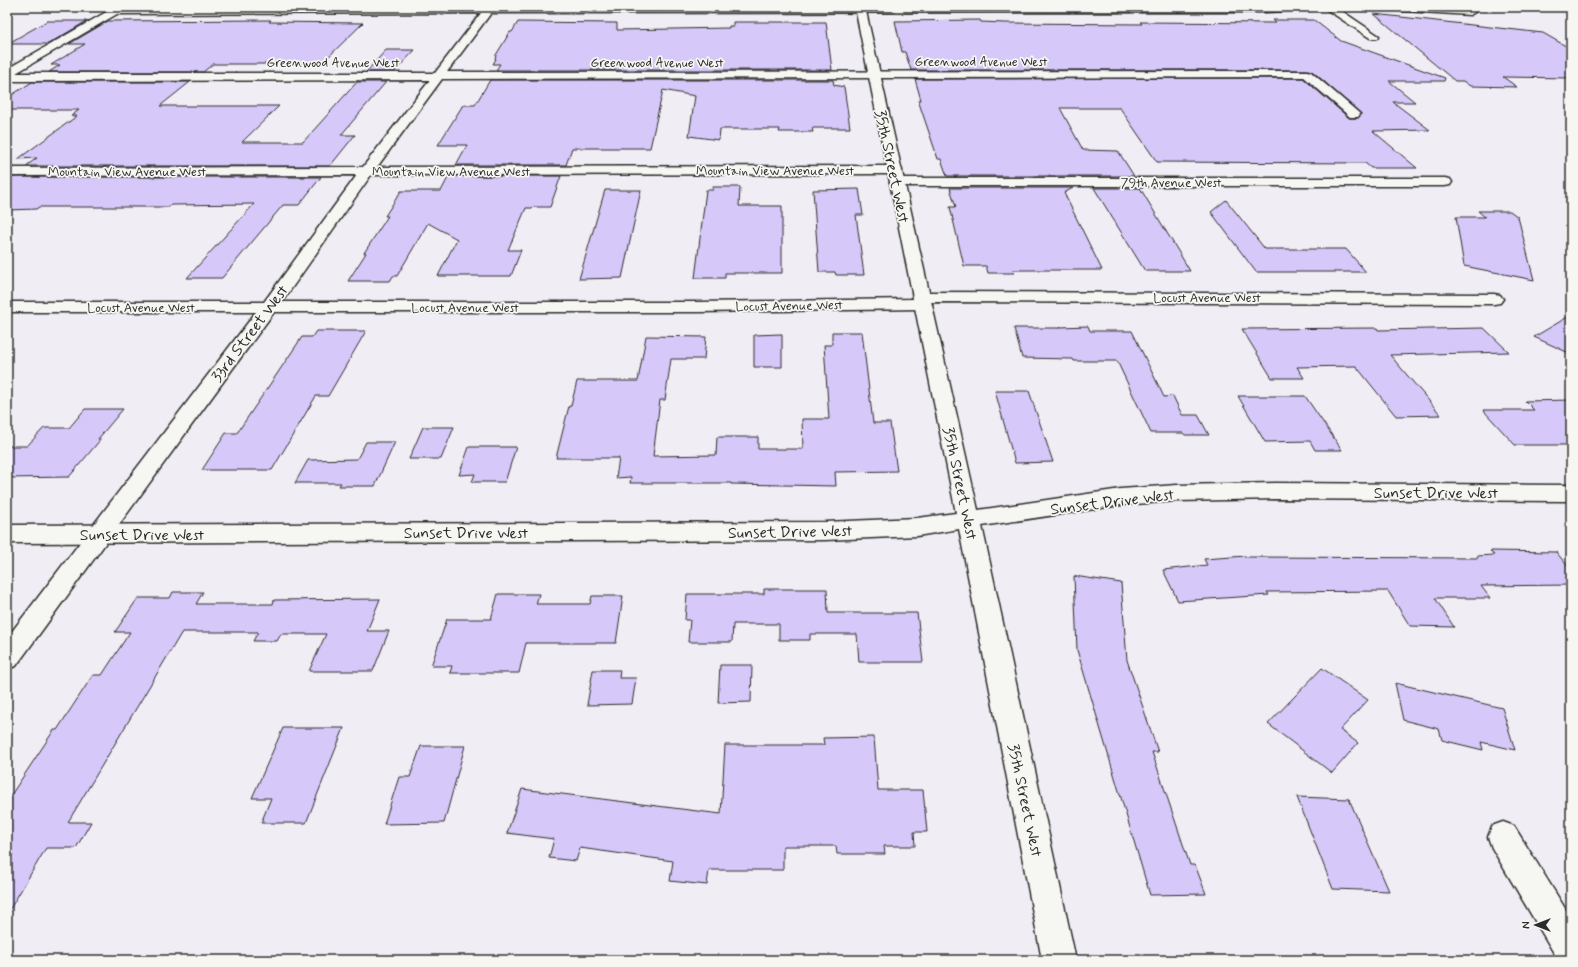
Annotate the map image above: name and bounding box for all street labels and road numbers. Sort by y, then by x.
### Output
street label: Greenwood Avenue West [915,54,1047,71]
street label: Greenwood Avenue West [267,55,399,72]
street label: Greenwood Avenue West [591,55,723,72]
street label: 35th Street West [869,108,914,225]
street label: Mountain View Avenue West [696,163,854,180]
street label: Mountain View Avenue West [48,164,206,181]
street label: Mountain View Avenue West [372,164,530,181]
street label: 79th Avenue West [1121,175,1222,192]
street label: 33rd Street West [207,281,294,387]
street label: Locust Avenue West [1153,290,1261,307]
street label: Locust Avenue West [735,297,843,316]
street label: Locust Avenue West [87,300,195,317]
street label: Locust Avenue West [411,300,519,317]
street label: 35th Street West [937,425,982,542]
street label: Sunset Drive West [1374,483,1498,504]
street label: Sunset Drive West [1049,484,1175,520]
street label: Sunset Drive West [728,521,852,544]
street label: Sunset Drive West [404,523,528,544]
street label: Sunset Drive West [80,525,204,546]
street label: 35th Street West [1002,742,1047,859]

